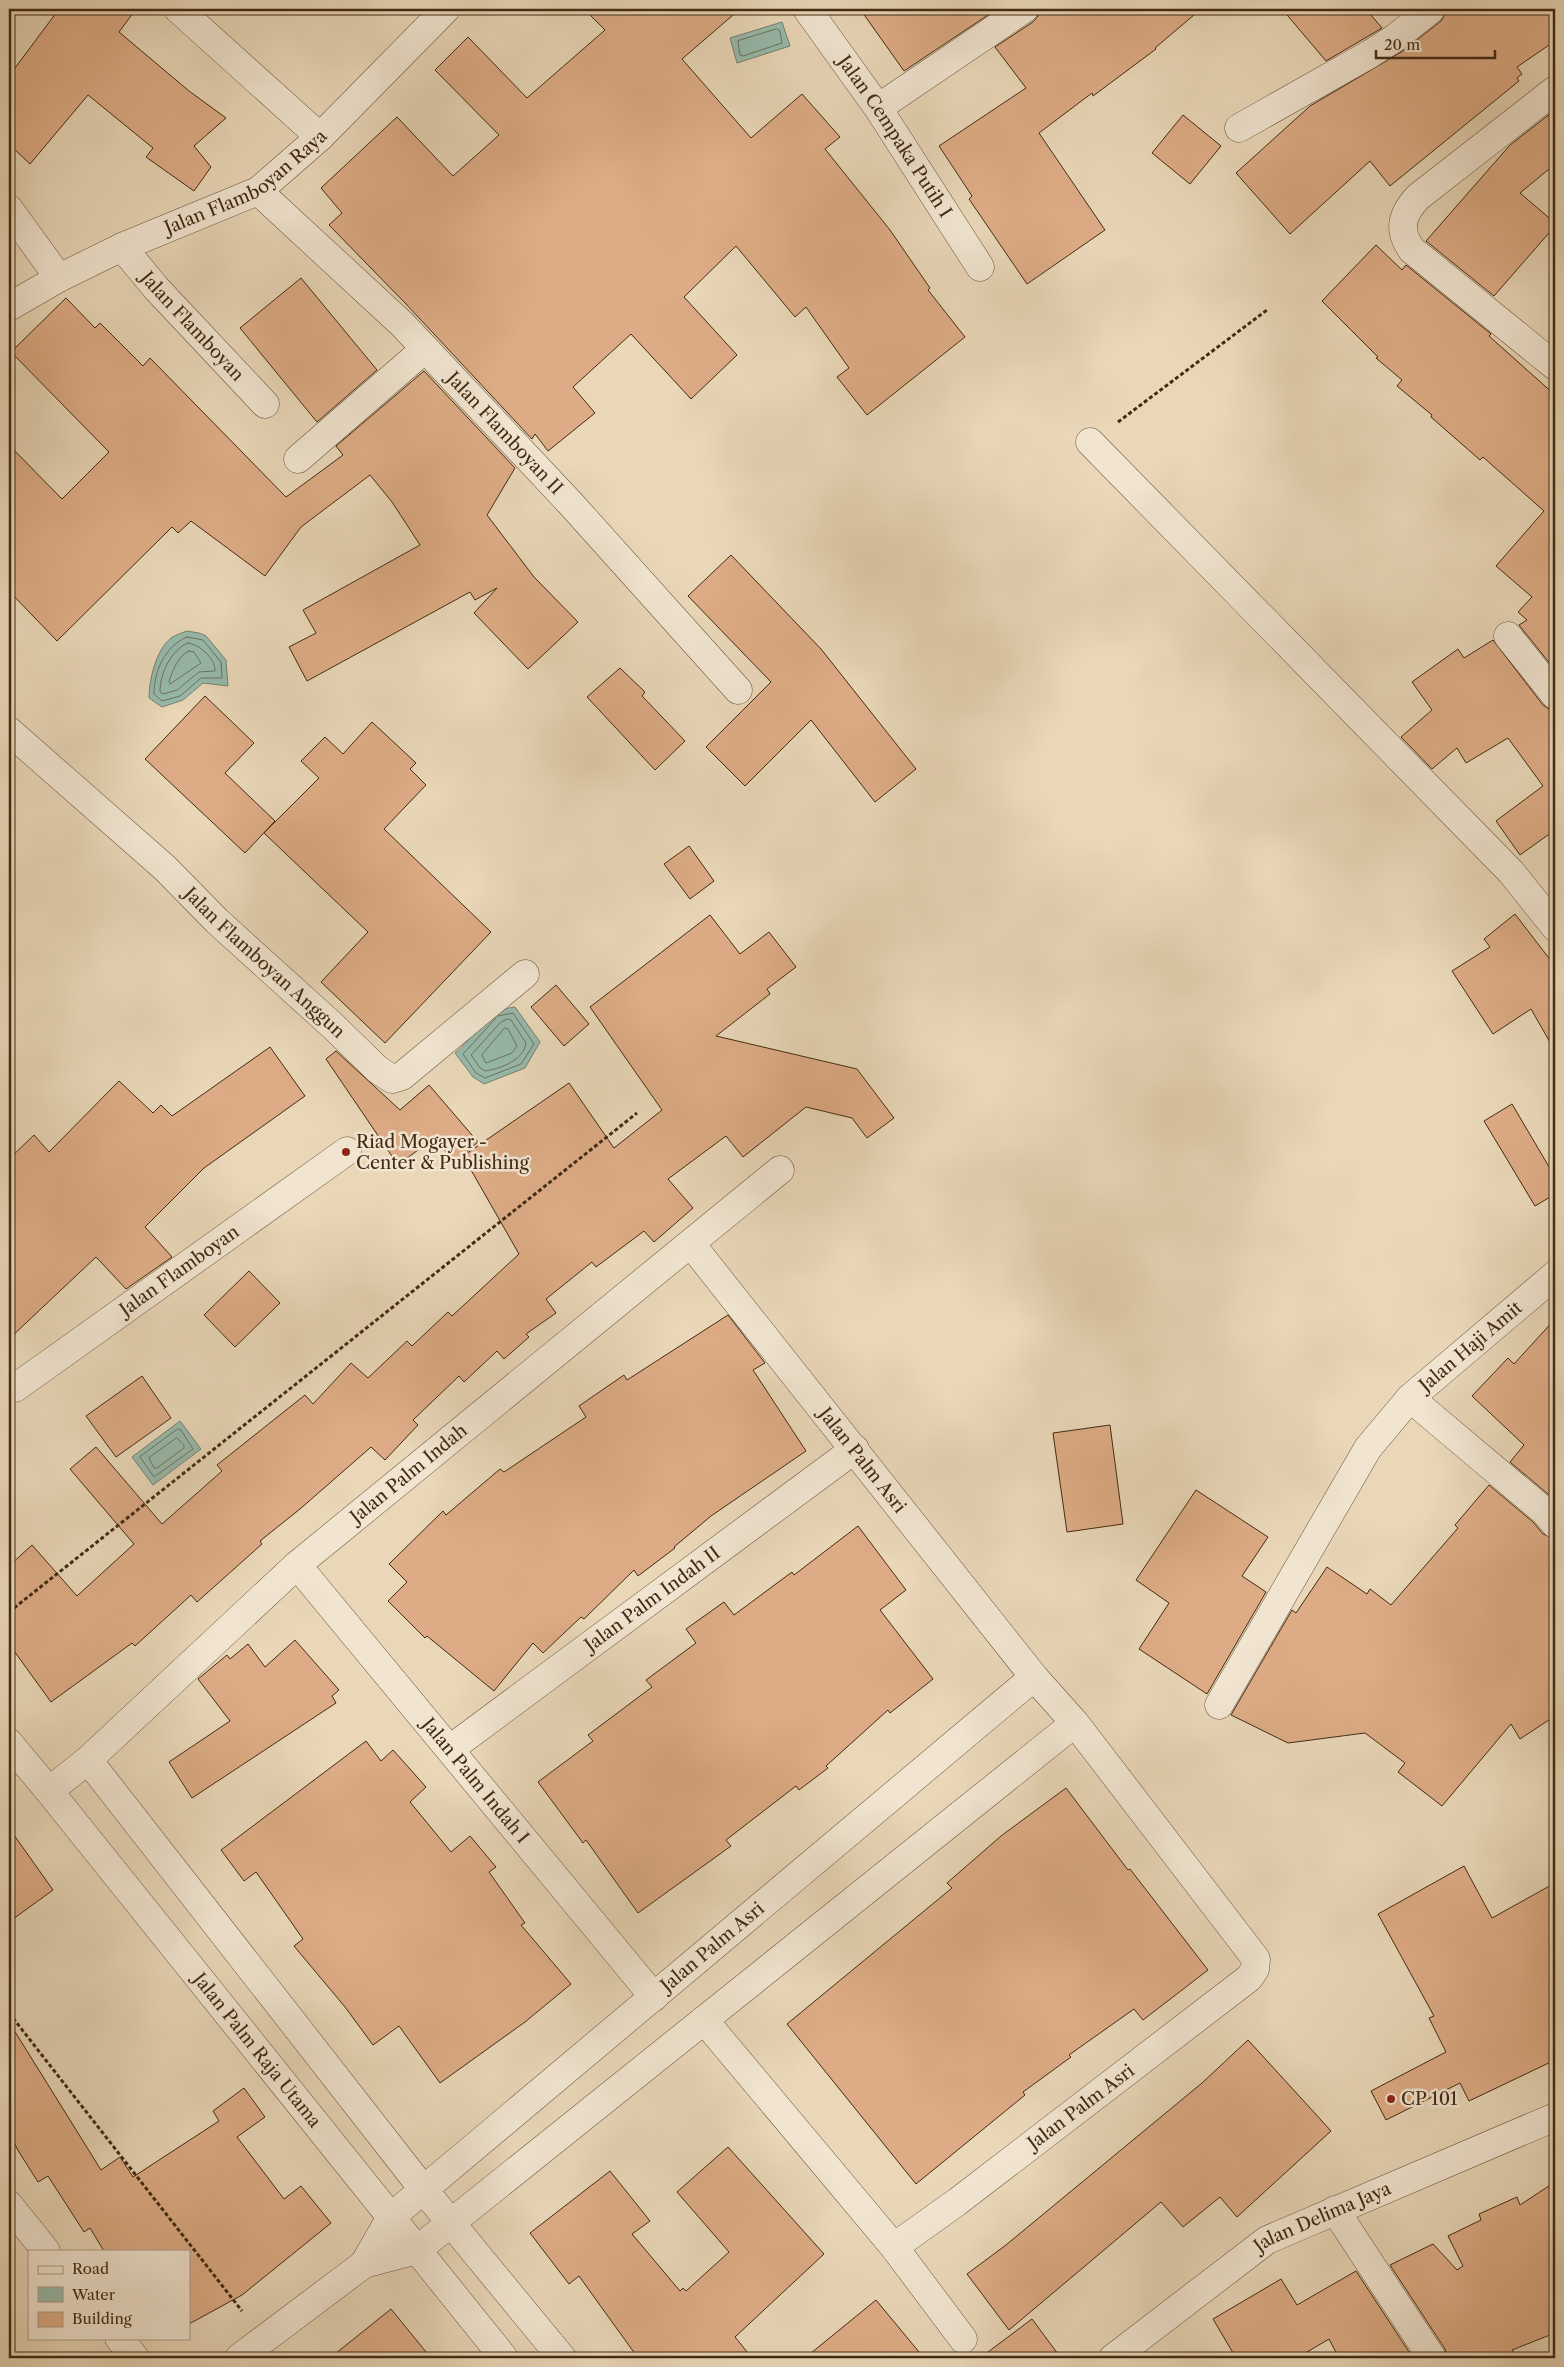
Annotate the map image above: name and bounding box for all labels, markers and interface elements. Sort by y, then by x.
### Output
scale bar [1376,28,1495,60]
text: 20 m [1384,35,1420,54]
street label: Jalan Cempaka Putih I [831,49,956,222]
street label: Jalan Flamboyan Raya [159,125,332,240]
street label: Jalan Flamboyan [134,265,249,386]
street label: Jalan Flamboyan II [440,365,567,499]
street label: Jalan Flamboyan Anggun [177,881,350,1043]
place label: Riad Mogayer - Center & Publishing [356,1131,530,1174]
marker: Riad Mogayer - Center & Publishing [340,1146,352,1158]
street label: Jalan Flamboyan [113,1221,243,1323]
street label: Jalan Haji Amit [1412,1296,1527,1398]
street label: Jalan Palm Asri [812,1401,911,1518]
street label: Jalan Palm Indah [344,1419,472,1530]
street label: Jalan Palm Indah II [578,1542,724,1658]
street label: Jalan Palm Indah I [415,1711,534,1848]
street label: Jalan Palm Asri [654,1897,769,1999]
street label: Jalan Palm Raja Utama [187,1966,326,2133]
street label: Jalan Palm Asri [1021,2059,1139,2156]
place label: CP 101 [1401,2088,1458,2110]
marker: CP 101 [1385,2093,1397,2105]
street label: Jalan Delima Jaya [1247,2177,1395,2259]
legend [28,2250,190,2340]
text: Road [72,2259,109,2278]
text: Water [71,2285,116,2304]
text: Building [72,2309,132,2328]

